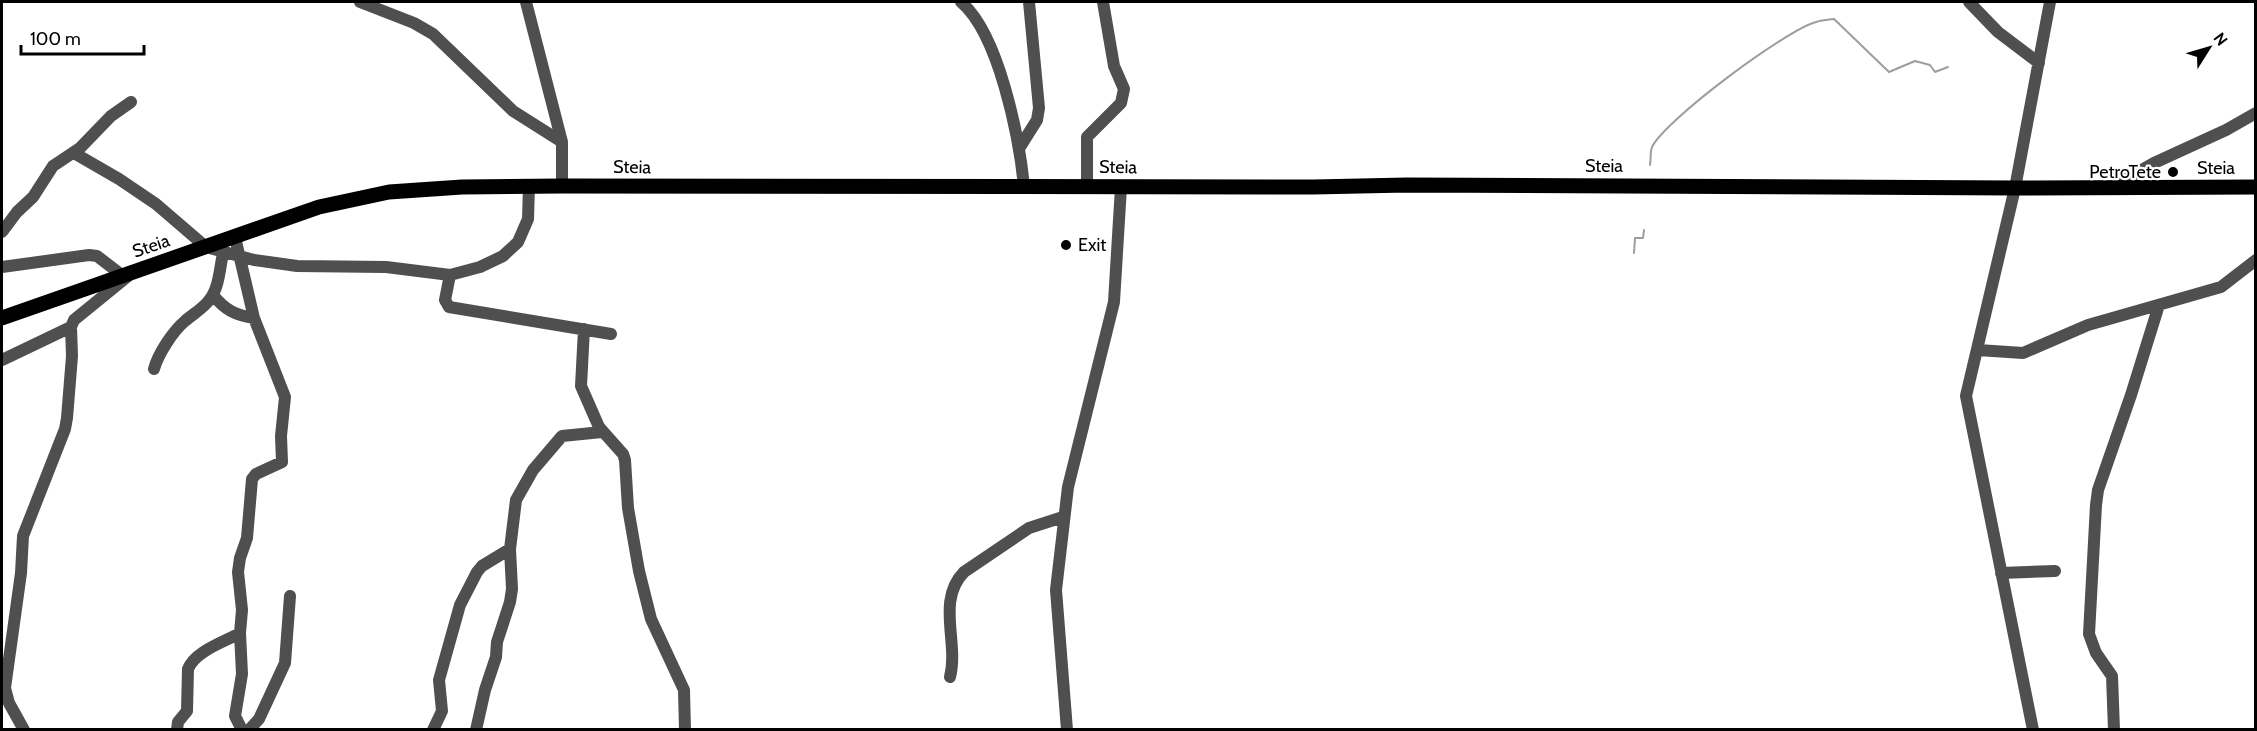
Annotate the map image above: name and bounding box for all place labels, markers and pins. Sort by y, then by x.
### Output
place label: PetroTete [2089,161,2161,183]
marker: PetroTete [2166,165,2180,179]
place label: Exit [1078,234,1106,256]
marker: Exit [1059,238,1073,252]

